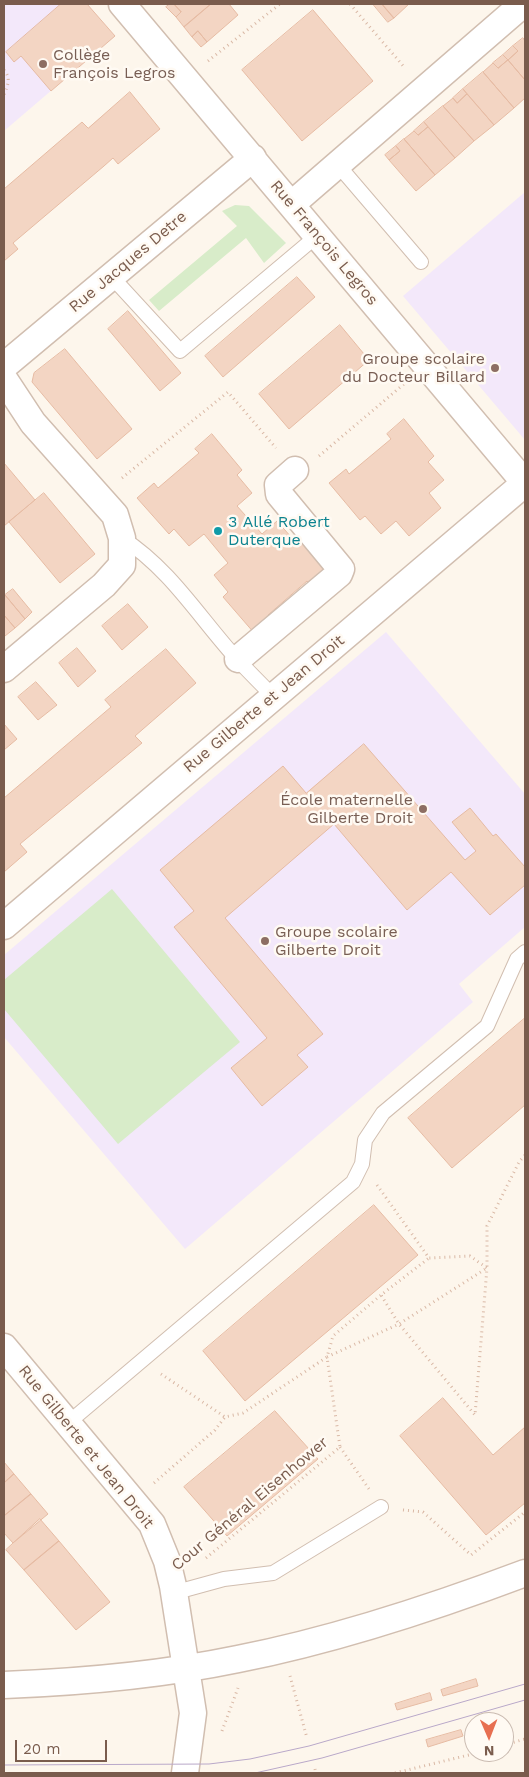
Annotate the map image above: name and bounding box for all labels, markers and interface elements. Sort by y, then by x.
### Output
place label: Collège François Legros [53,45,175,83]
marker: Collège François Legros [37,58,49,70]
street label: Rue François Legros [266,177,382,309]
street label: Rue Jacques Detre [65,207,191,317]
place label: Groupe scolaire du Docteur Billard [342,349,485,387]
marker: Groupe scolaire du Docteur Billard [489,362,501,374]
place label: 3 Allé Robert Duterque [228,512,330,550]
marker: 3 Allé Robert Duterque [212,525,224,537]
street label: Rue Gilberte et Jean Droit [180,631,348,777]
place label: École maternelle Gilberte Droit [280,790,413,828]
marker: École maternelle Gilberte Droit [417,803,429,815]
place label: Groupe scolaire Gilberte Droit [275,922,398,960]
marker: Groupe scolaire Gilberte Droit [259,935,271,947]
street label: Rue Gilberte et Jean Droit [14,1362,158,1532]
street label: Cour Général Eisenhower [168,1433,332,1575]
north arrow [464,1712,514,1762]
scale bar [18,1730,110,1762]
text: 20 m [23,1740,61,1758]
text: N [484,1743,495,1759]

